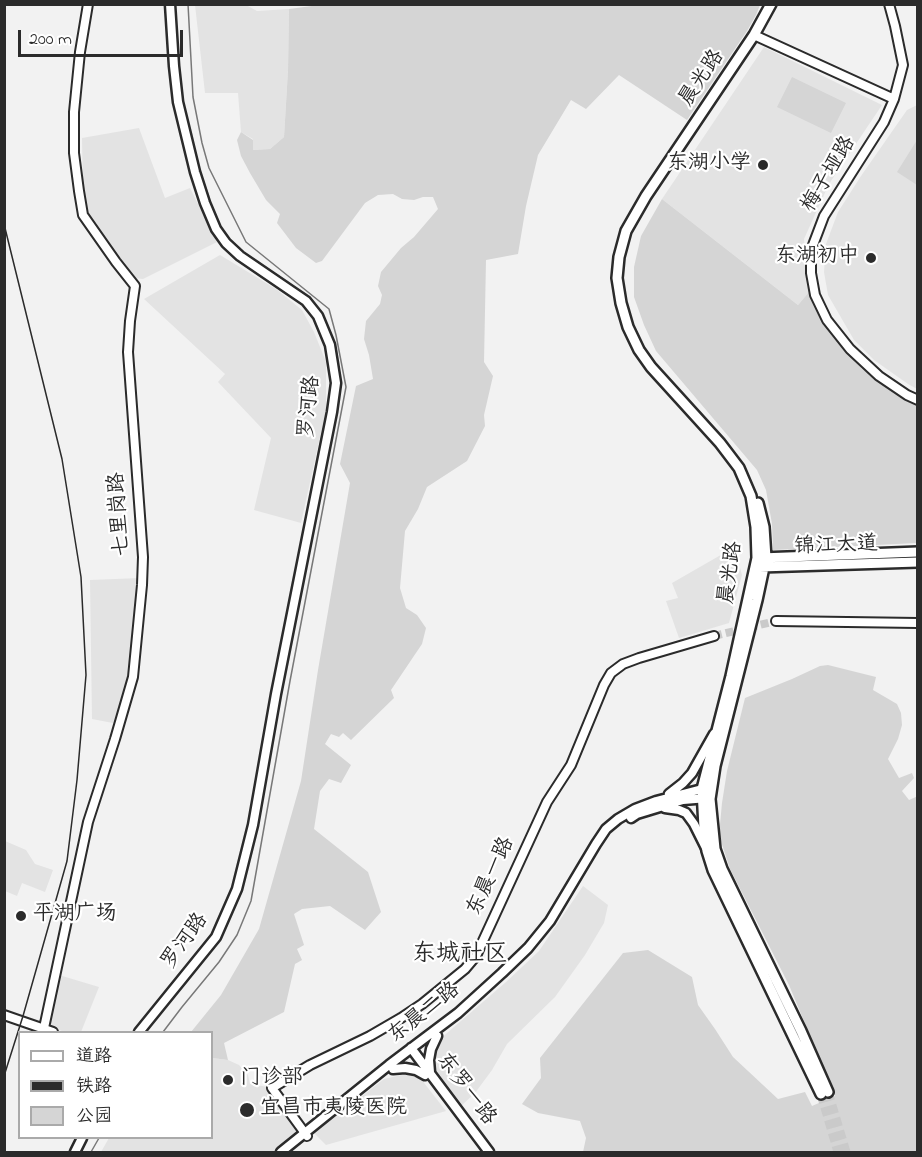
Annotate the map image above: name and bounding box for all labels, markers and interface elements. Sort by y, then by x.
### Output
scale bar [21,18,186,56]
text: 200 m [29,27,72,53]
street label: 晨光路 [675,46,731,112]
street label: 梅子垭路 [798,133,862,217]
place label: 东湖小学 [667,152,751,178]
marker: 东湖小学 [756,158,770,172]
place label: 东湖初中 [775,245,859,271]
marker: 东湖初中 [864,251,878,265]
street label: 罗河路 [295,374,327,440]
street label: 七里岗路 [106,471,136,557]
street label: 锦江大道 [794,533,878,561]
street label: 晨光路 [715,540,749,606]
street label: 东晨一路 [463,834,521,920]
place label: 平湖广场 [33,903,117,929]
marker: 平湖广场 [14,909,28,923]
street label: 罗河路 [157,909,215,975]
district label: 东城社区 [412,942,508,970]
street label: 东晨二路 [384,978,466,1050]
legend [18,1031,213,1139]
text: 道路 [76,1044,112,1070]
street label: 东罗一路 [430,1049,500,1131]
place label: 门诊部 [240,1067,303,1093]
marker: 门诊部 [221,1073,235,1087]
text: 铁路 [76,1074,112,1100]
place label: 宜昌市夷陵医院 [260,1097,407,1123]
marker: 宜昌市夷陵医院 [238,1101,256,1119]
text: 公园 [76,1104,112,1130]

